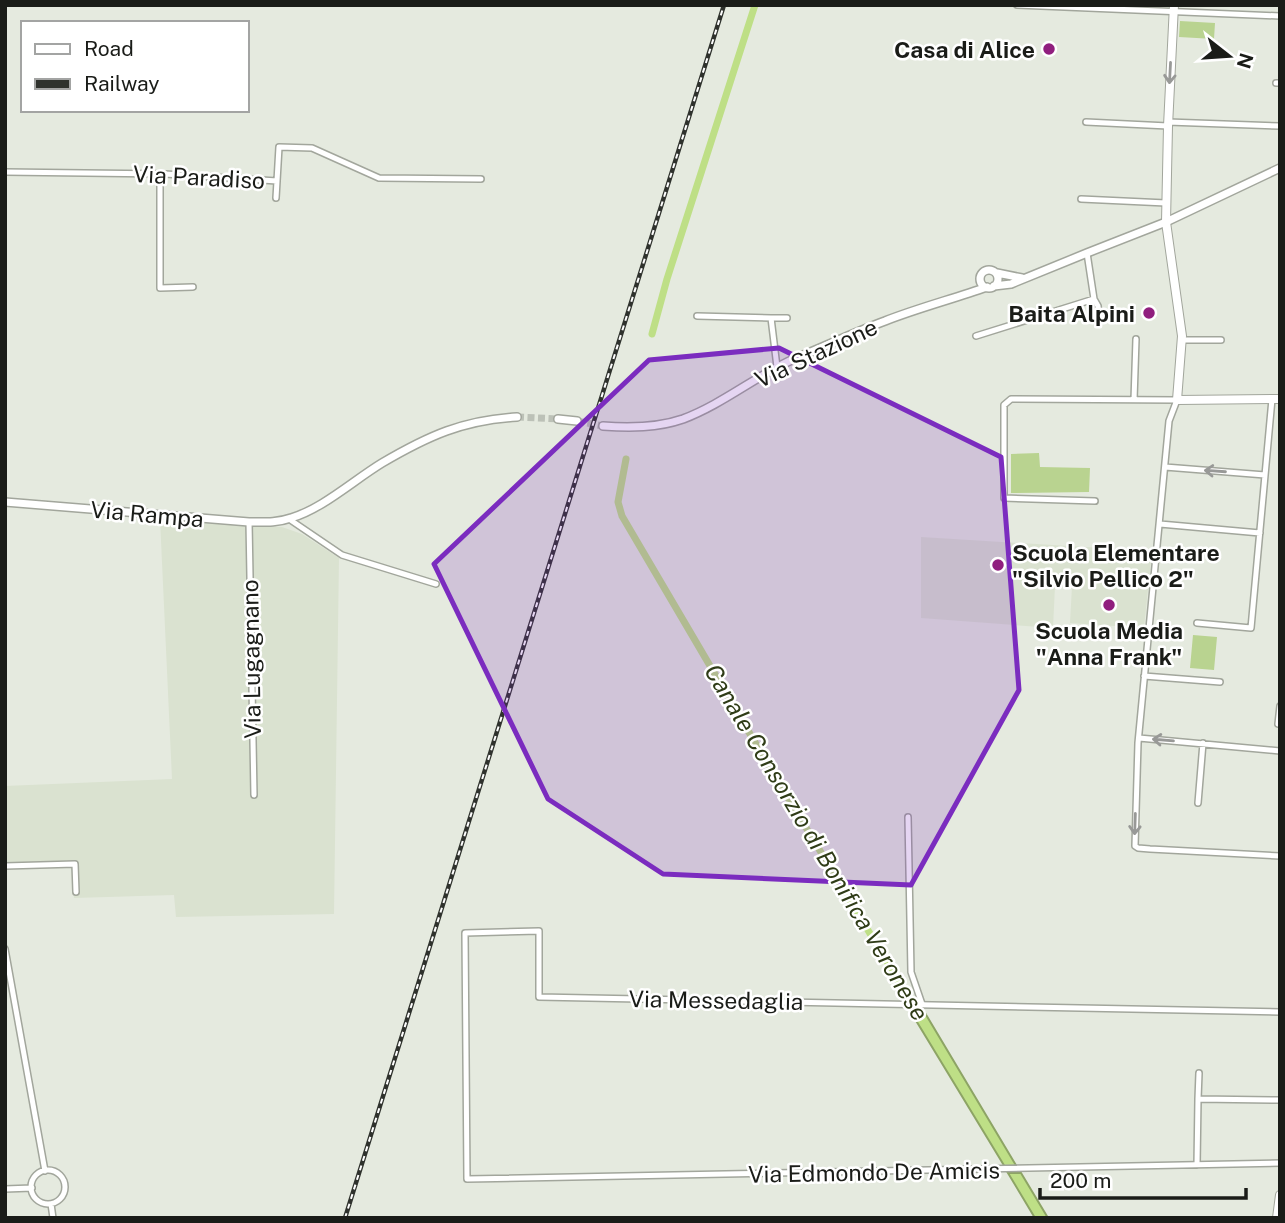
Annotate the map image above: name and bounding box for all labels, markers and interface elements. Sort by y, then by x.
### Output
legend [21,21,248,112]
north arrow [1194,21,1264,91]
text: Road [84,36,134,61]
place label: Casa di Alice [894,36,1035,63]
marker: Casa di Alice [1041,41,1057,57]
text: N [1233,51,1258,71]
one-way arrow [1164,62,1177,85]
text: Railway [84,71,160,96]
street label: Via Paradiso [132,160,266,194]
place label: Baita Alpini [1008,300,1135,327]
marker: Baita Alpini [1141,305,1157,321]
street label: Via Stazione [750,313,882,393]
one-way arrow [1204,464,1227,477]
street label: Via Rampa [89,496,205,532]
place label: Scuola Elementare "Silvio Pellico 2" [1012,539,1220,592]
marker: Scuola Elementare "Silvio Pellico 2" [990,557,1006,573]
street label: Via Lugagnano [236,579,266,739]
marker: Scuola Media "Anna Frank" [1101,597,1117,613]
place label: Scuola Media "Anna Frank" [1035,617,1183,670]
water label: Canale Consorzio di Bonifica Veronese [699,659,935,1025]
one-way arrow [1152,733,1175,746]
one-way arrow [1128,813,1141,836]
street label: Via Messedaglia [628,985,804,1015]
street label: Via Edmondo De Amicis [748,1156,1000,1188]
scale bar [1040,1156,1246,1200]
text: 200 m [1050,1168,1111,1193]

